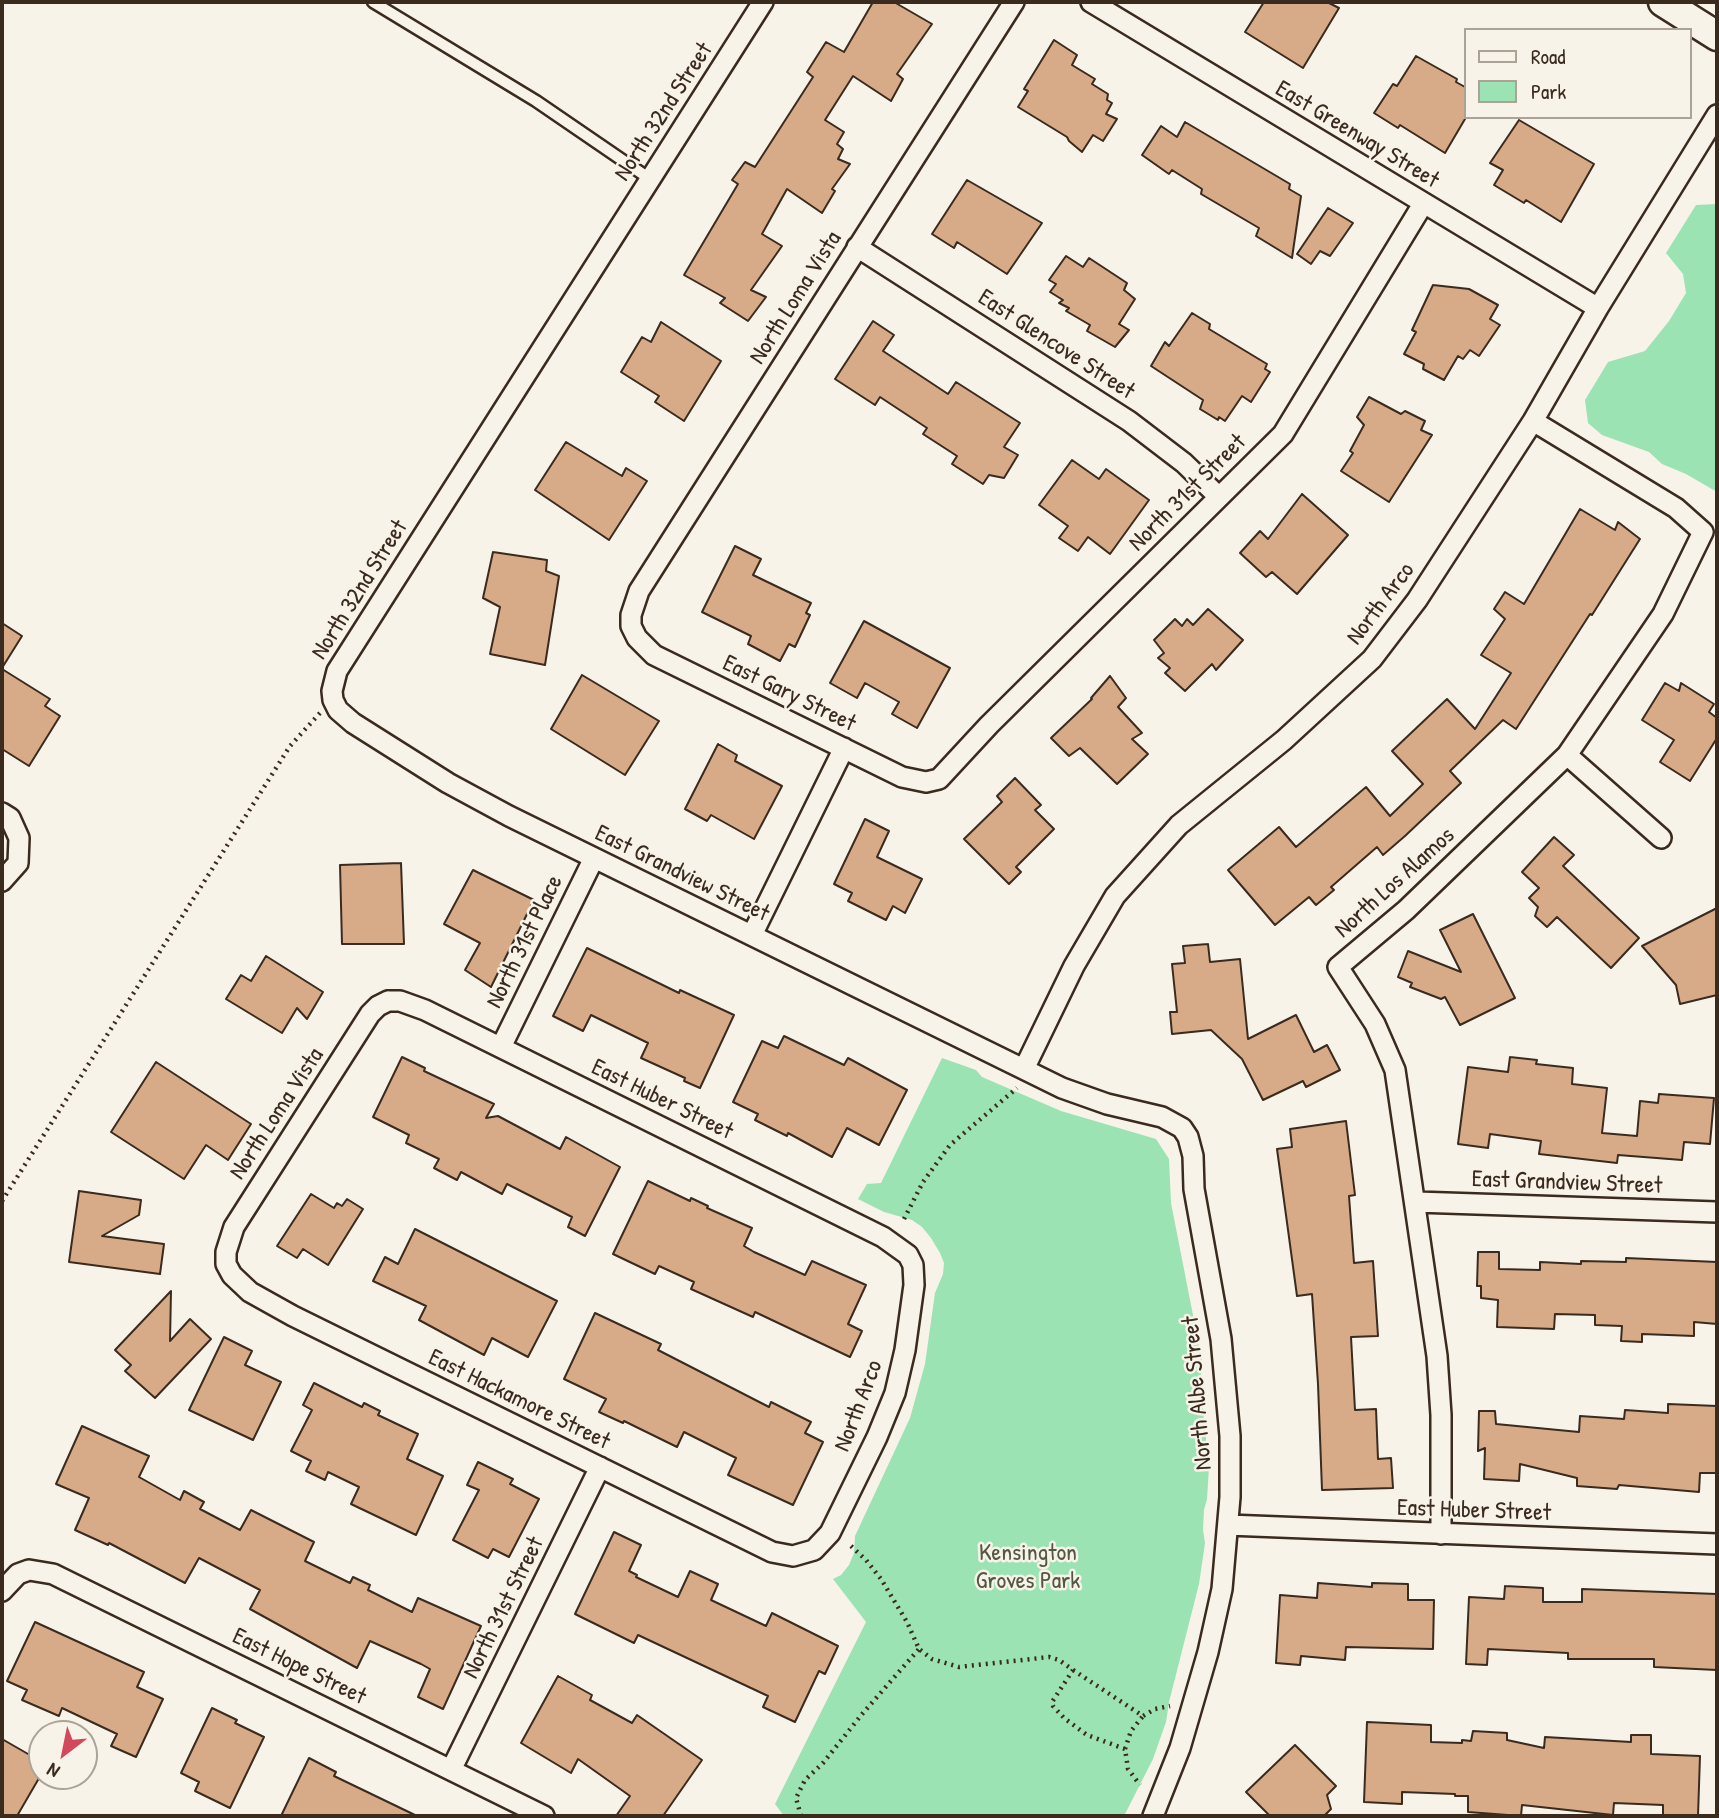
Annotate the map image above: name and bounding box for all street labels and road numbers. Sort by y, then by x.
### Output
street label: North 32nd Street [609,37,719,187]
street label: East Greenway Street [1270,75,1444,195]
street label: North Loma Vista [744,226,848,370]
street label: East Glencove Street [972,284,1140,406]
street label: North 31st Street [1123,428,1253,558]
street label: North 32nd Street [306,515,414,665]
street label: North Arco [1341,557,1421,651]
street label: East Gary Street [718,649,860,739]
street label: East Grandview Street [590,819,774,929]
street label: North Los Alamos [1329,822,1461,944]
street label: North 31st Place [480,871,570,1013]
street label: North Loma Vista [224,1043,330,1185]
street label: East Huber Street [587,1053,737,1147]
street label: East Grandview Street [1471,1165,1663,1201]
street label: North Albe Street [1177,1315,1219,1471]
street label: East Hackamore Street [423,1344,615,1456]
street label: North Arco [828,1356,890,1456]
street label: East Huber Street [1397,1494,1551,1528]
street label: North 31st Street [457,1533,551,1683]
street label: East Hope Street [227,1622,371,1712]

